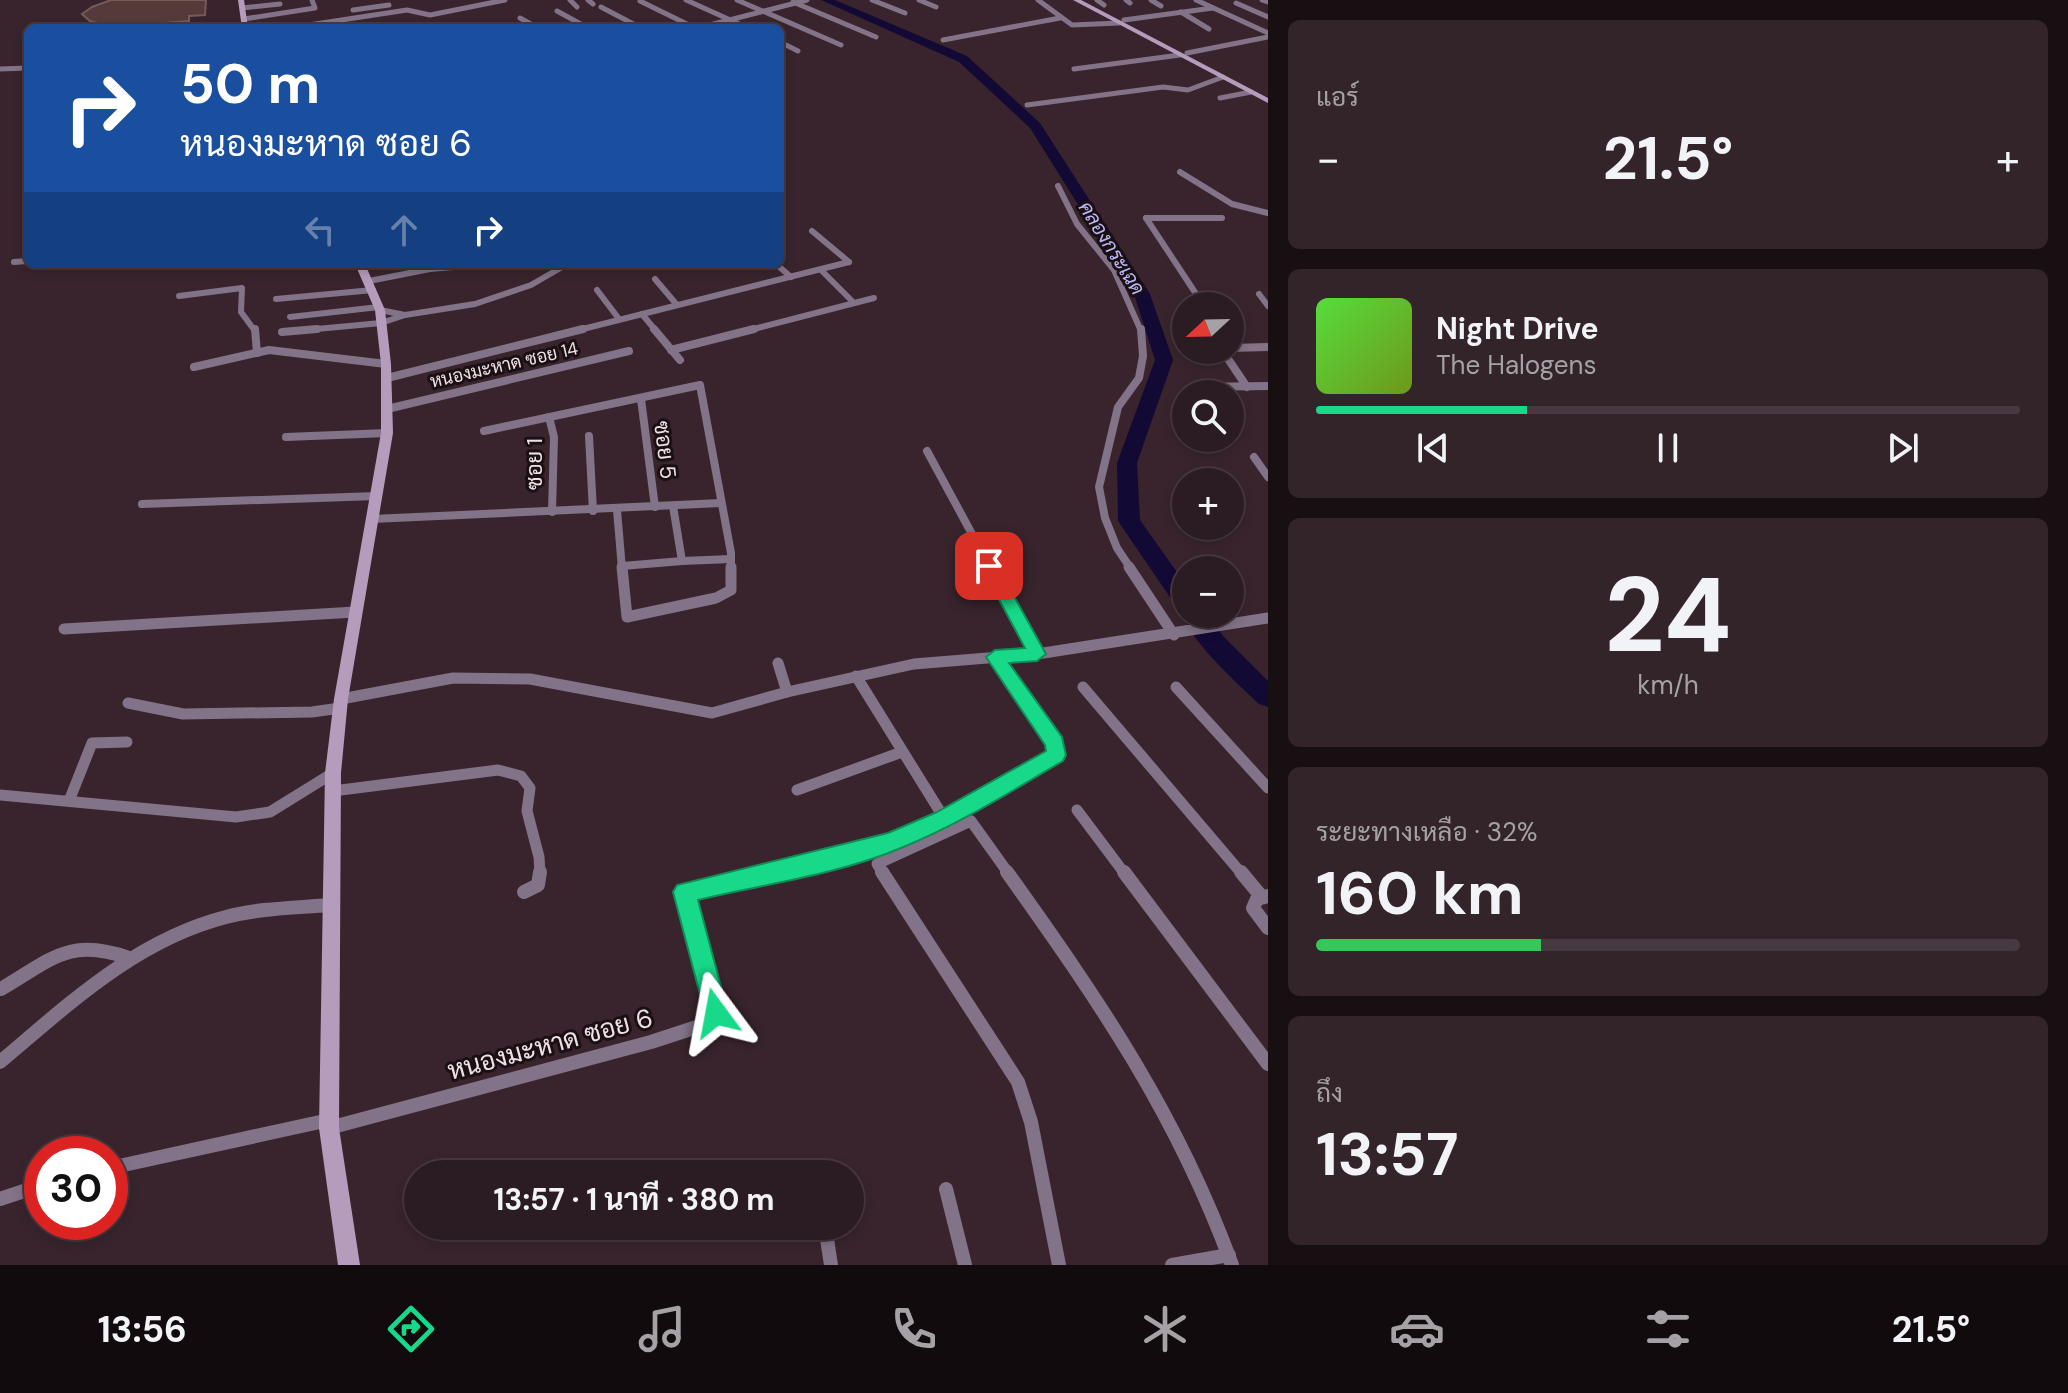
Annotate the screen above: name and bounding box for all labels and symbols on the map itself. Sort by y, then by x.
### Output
water label: คลองกระเฉด [1073,196,1151,300]
north arrow [1172,292,1244,364]
street label: หนองมะหาด ซอย 14 [428,336,580,394]
street label: ซอย 5 [647,419,683,481]
street label: ซอย 1 [520,438,549,490]
pin [955,532,1023,600]
position arrow [674,971,758,1055]
street label: หนองมะหาด ซอย 6 [444,1000,656,1088]
speed limit sign: 30 [24,1136,128,1240]

